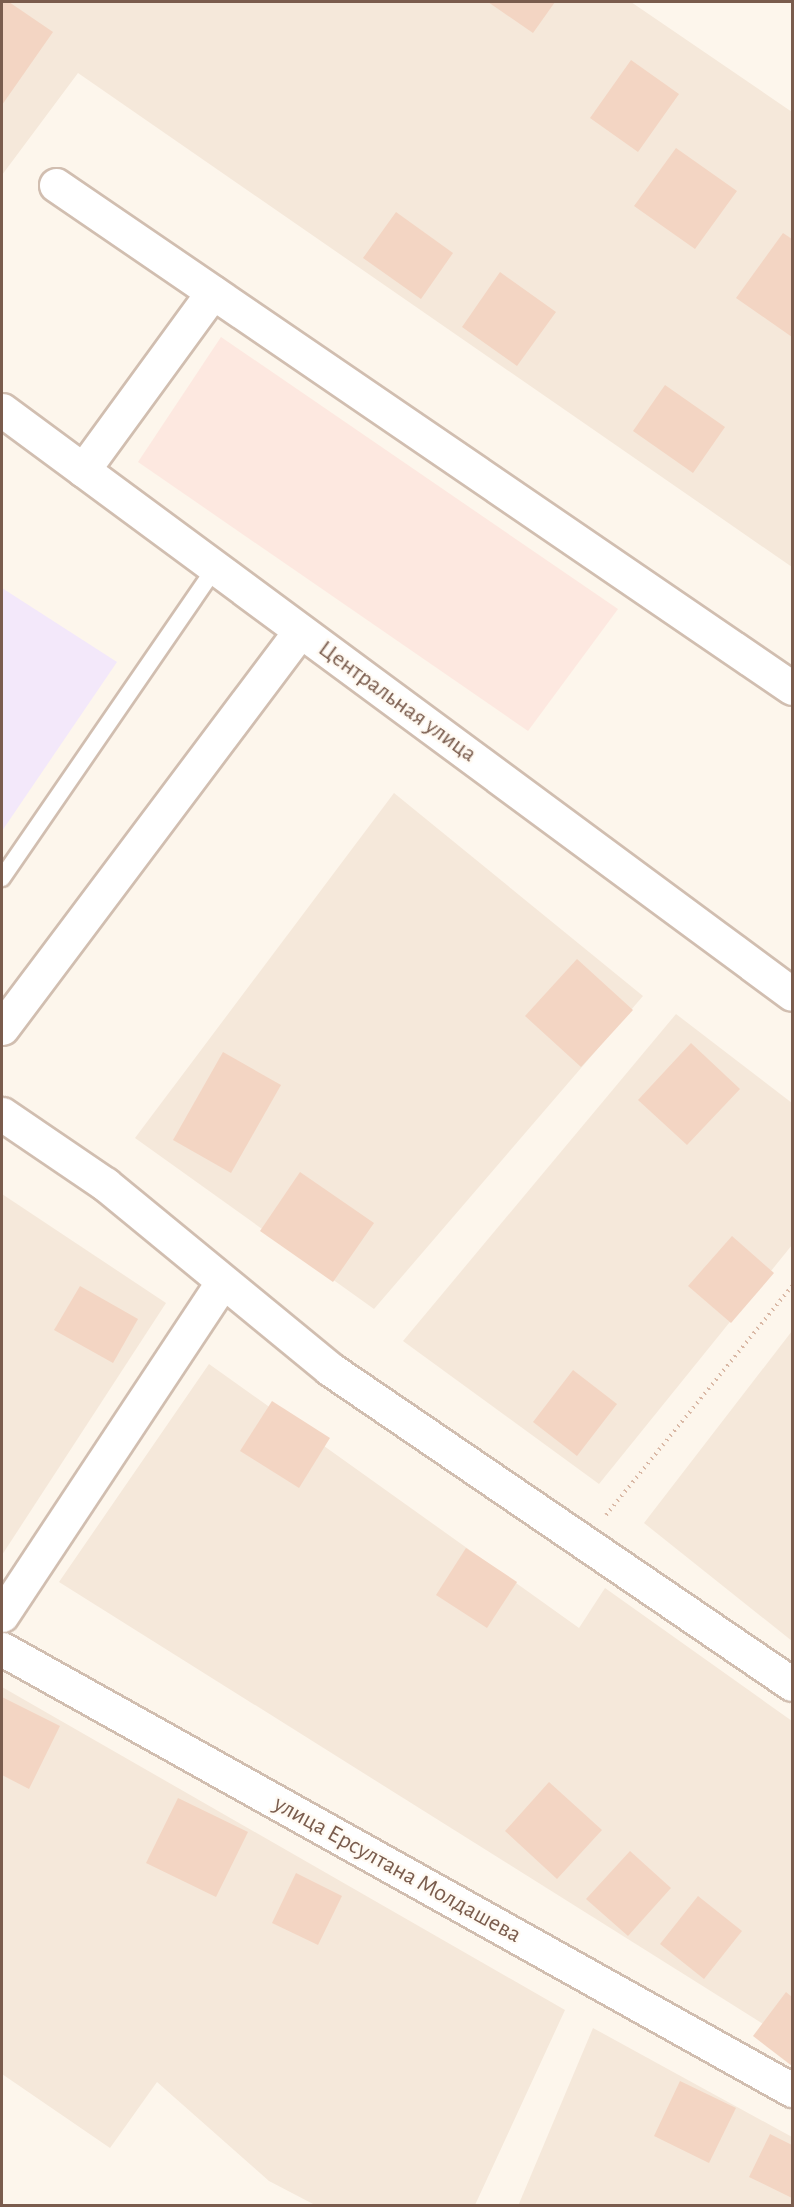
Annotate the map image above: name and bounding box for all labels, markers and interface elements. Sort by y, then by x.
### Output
street label: Центральная улица [312,635,482,769]
street label: улица Ерсултана Молдашева [268,1790,526,1950]

